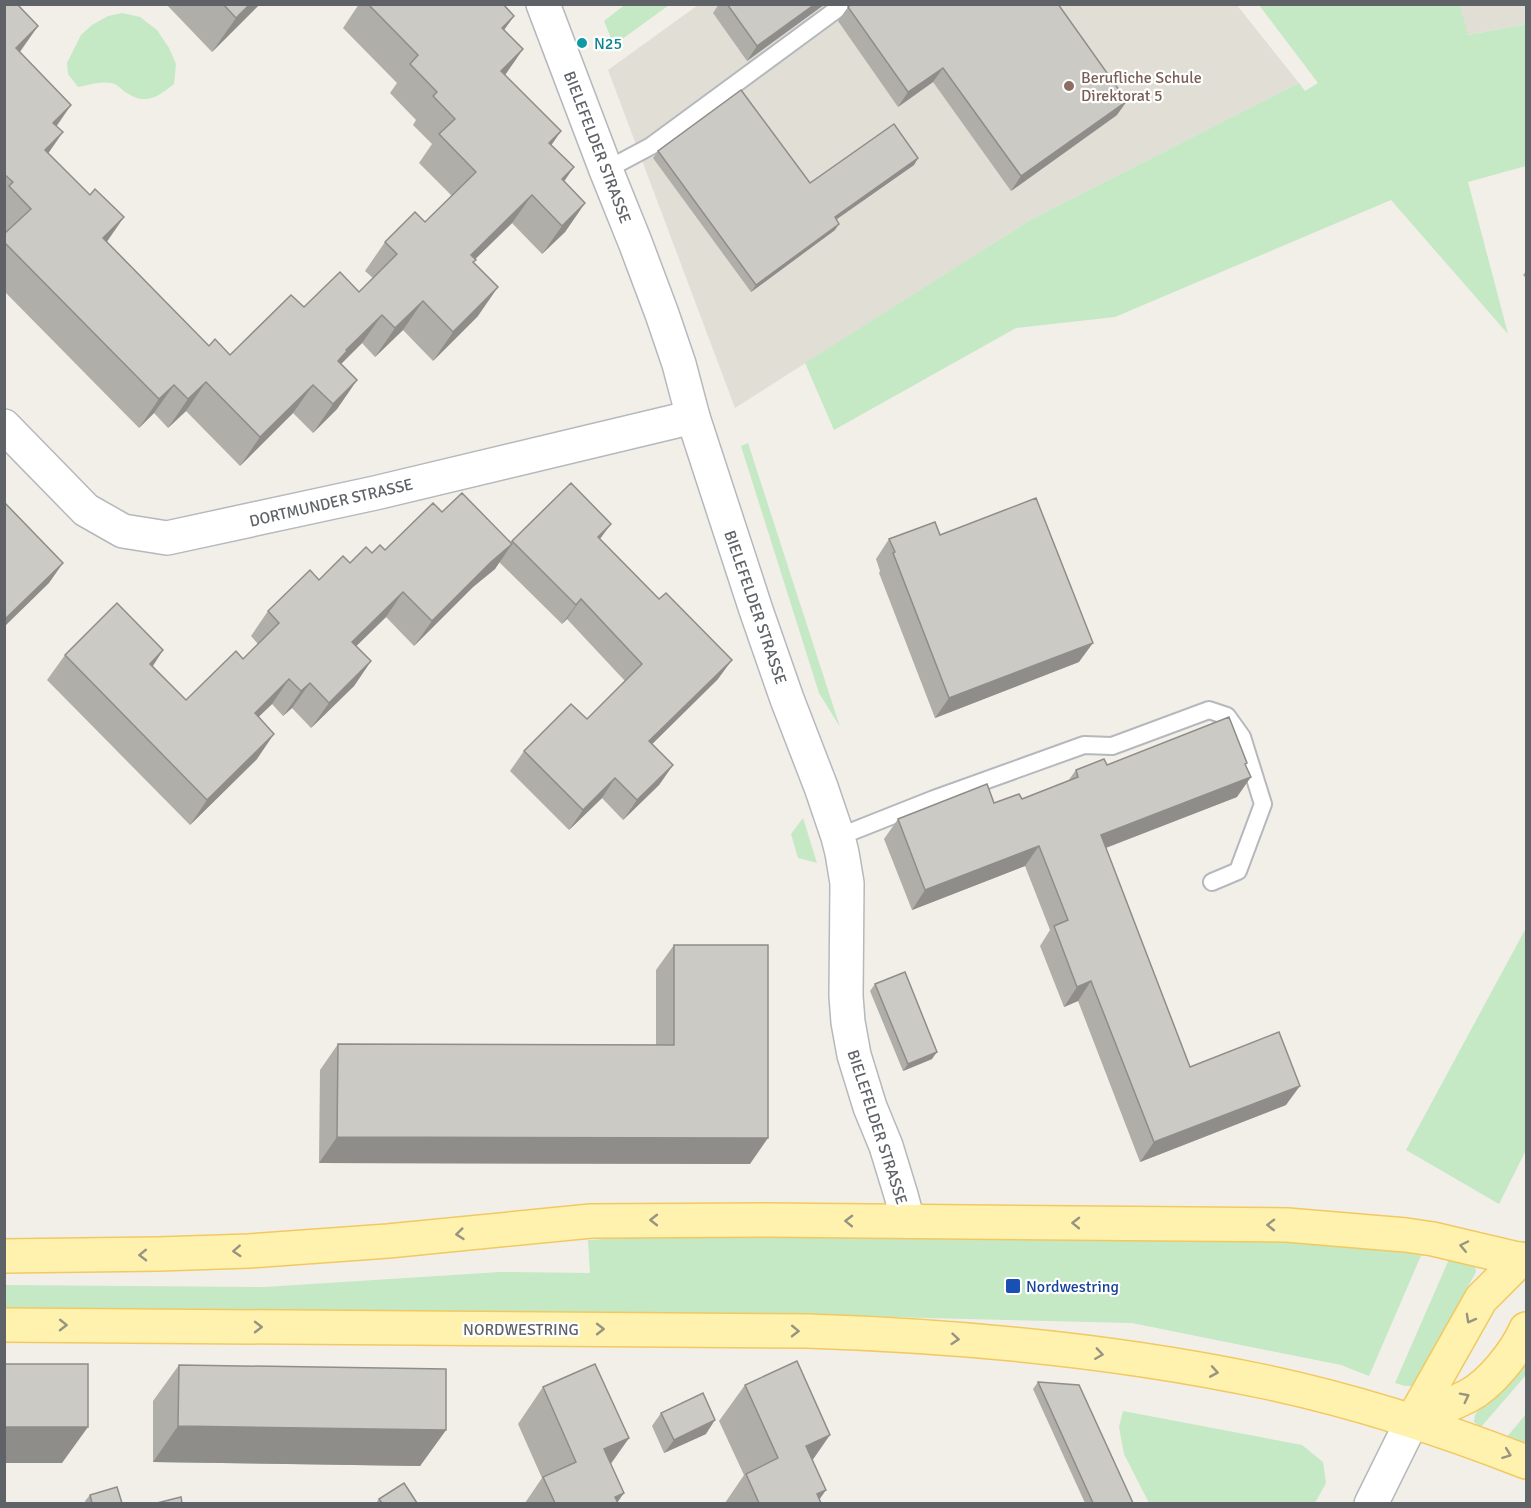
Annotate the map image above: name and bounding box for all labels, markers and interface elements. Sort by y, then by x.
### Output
place label: N25 [594,34,622,54]
marker: N25 [575,36,589,50]
street label: BIELEFELDER STRASSE [559,68,635,226]
place label: Berufliche Schule Direktorat 5 [1081,68,1202,106]
marker: Berufliche Schule Direktorat 5 [1062,79,1076,93]
street label: DORTMUNDER STRASSE [247,474,415,532]
street label: BIELEFELDER STRASSE [719,528,791,687]
street label: BIELEFELDER STRASSE [843,1047,911,1207]
one-way arrow [650,1214,659,1226]
one-way arrow [845,1215,854,1227]
one-way arrow [1071,1216,1080,1229]
one-way arrow [1266,1218,1275,1231]
one-way arrow [455,1227,464,1240]
one-way arrow [1460,1240,1470,1253]
one-way arrow [233,1245,242,1258]
one-way arrow [139,1248,148,1261]
marker: Nordwestring [1004,1277,1022,1295]
place label: Nordwestring [1026,1277,1119,1297]
one-way arrow [1466,1313,1477,1323]
one-way arrow [58,1319,67,1331]
street label: NORDWESTRING [463,1320,579,1340]
one-way arrow [253,1321,262,1333]
one-way arrow [595,1323,604,1335]
one-way arrow [790,1325,799,1337]
one-way arrow [951,1332,960,1345]
one-way arrow [1095,1347,1104,1359]
one-way arrow [1209,1365,1219,1378]
one-way arrow [1459,1392,1470,1404]
one-way arrow [1501,1447,1512,1459]

